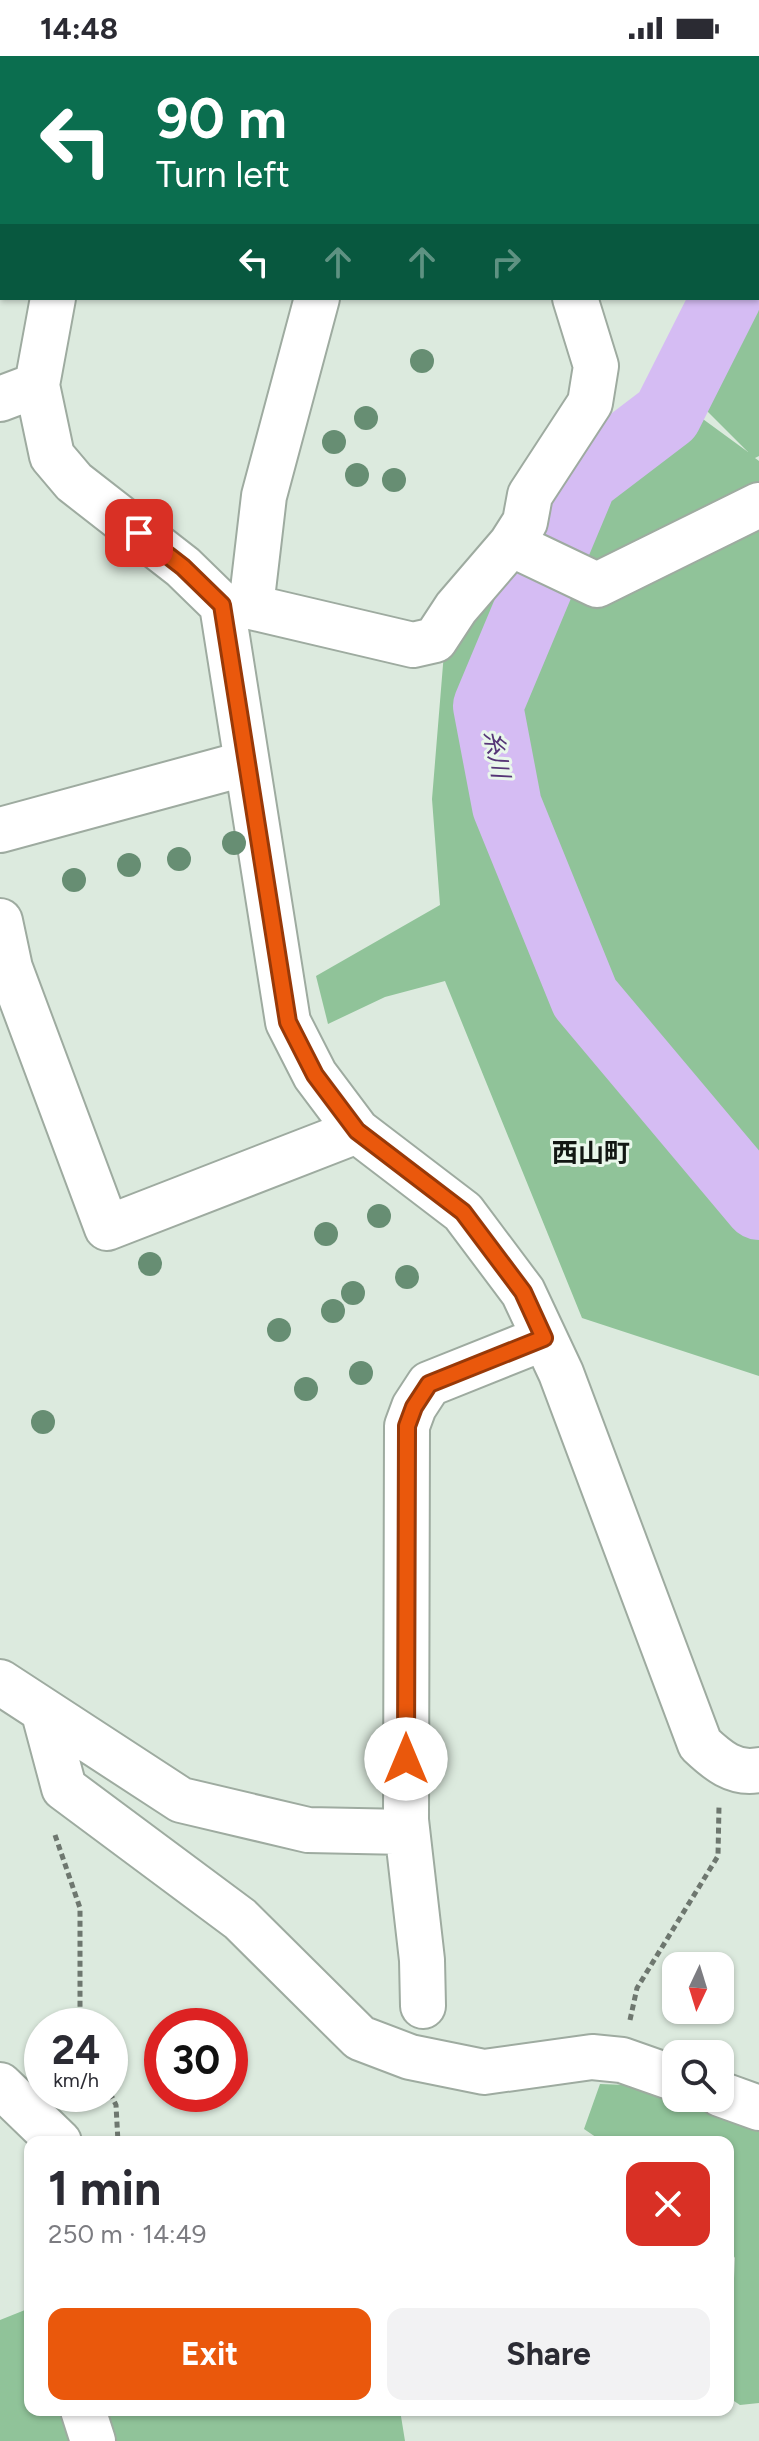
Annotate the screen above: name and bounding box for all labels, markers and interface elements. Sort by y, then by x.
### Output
text: 14:48 [40,10,118,47]
text: 90 m [156,85,287,152]
icon: left [24,88,128,192]
text: Turn left [156,153,290,196]
icon: left [232,240,276,284]
icon: ahead [316,240,360,284]
icon: ahead [400,240,444,284]
icon: right [484,240,528,284]
pin [105,499,173,567]
icon: arrive [117,511,161,555]
water label: 糸川 [478,728,516,783]
district label: 西山町 [552,1137,630,1169]
position arrow [364,1717,448,1801]
north arrow [662,1952,734,2024]
map controls [662,1952,734,2112]
speed limit sign: 30 [144,2008,248,2112]
text: 24 [52,2026,100,2074]
button: search [662,2040,734,2112]
text: km/h [53,2068,99,2092]
text: 1 min [48,2159,161,2217]
button: close [626,2162,710,2246]
text: 250 m · 14:49 [48,2218,206,2250]
button: Exit [48,2308,371,2400]
button: Share [387,2308,710,2400]

